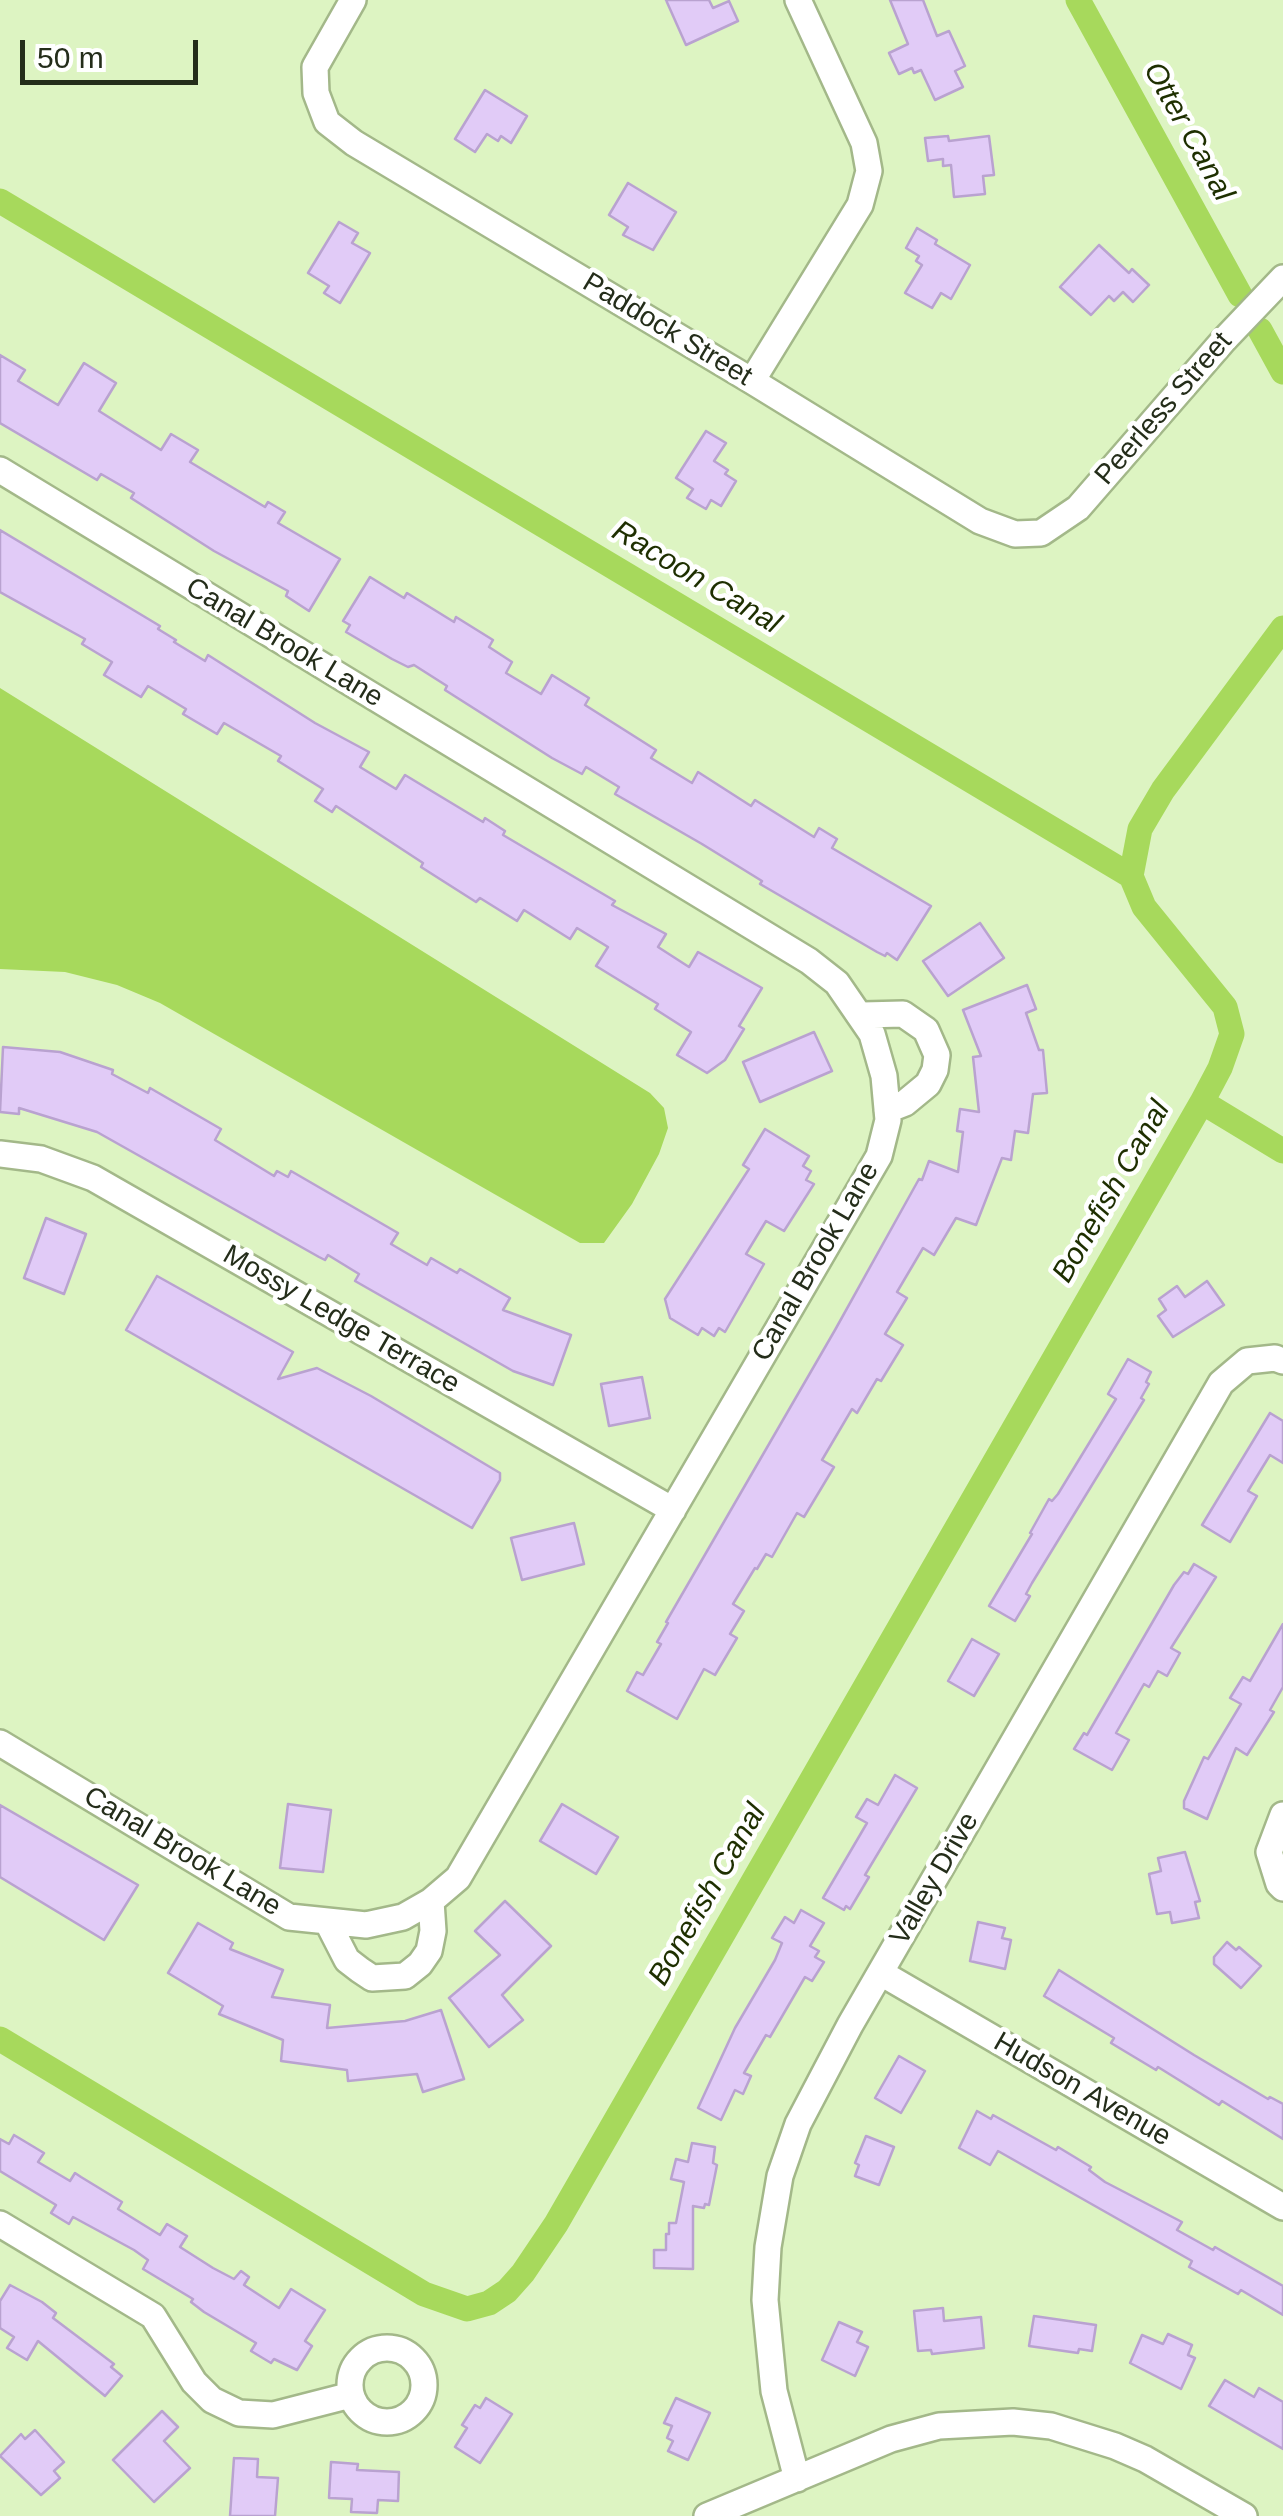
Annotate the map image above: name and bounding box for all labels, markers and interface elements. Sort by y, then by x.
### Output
scale bar [25,20,202,82]
text: 50 m [37,41,104,74]
water label: Otter Canal [1135,56,1241,208]
street label: Paddock Street [576,266,758,394]
street label: Peerless Street [1089,326,1239,492]
water label: Racoon Canal [605,514,787,642]
street label: Canal Brook Lane [179,571,389,715]
water label: Bonefish Canal [1046,1095,1178,1289]
street label: Canal Brook Lane [745,1157,887,1367]
street label: Mossy Ledge Terrace [217,1239,465,1401]
street label: Canal Brook Lane [77,1780,287,1924]
water label: Bonefish Canal [642,1798,774,1992]
street label: Valley Drive [884,1807,986,1951]
street label: Hudson Avenue [988,2026,1176,2154]

